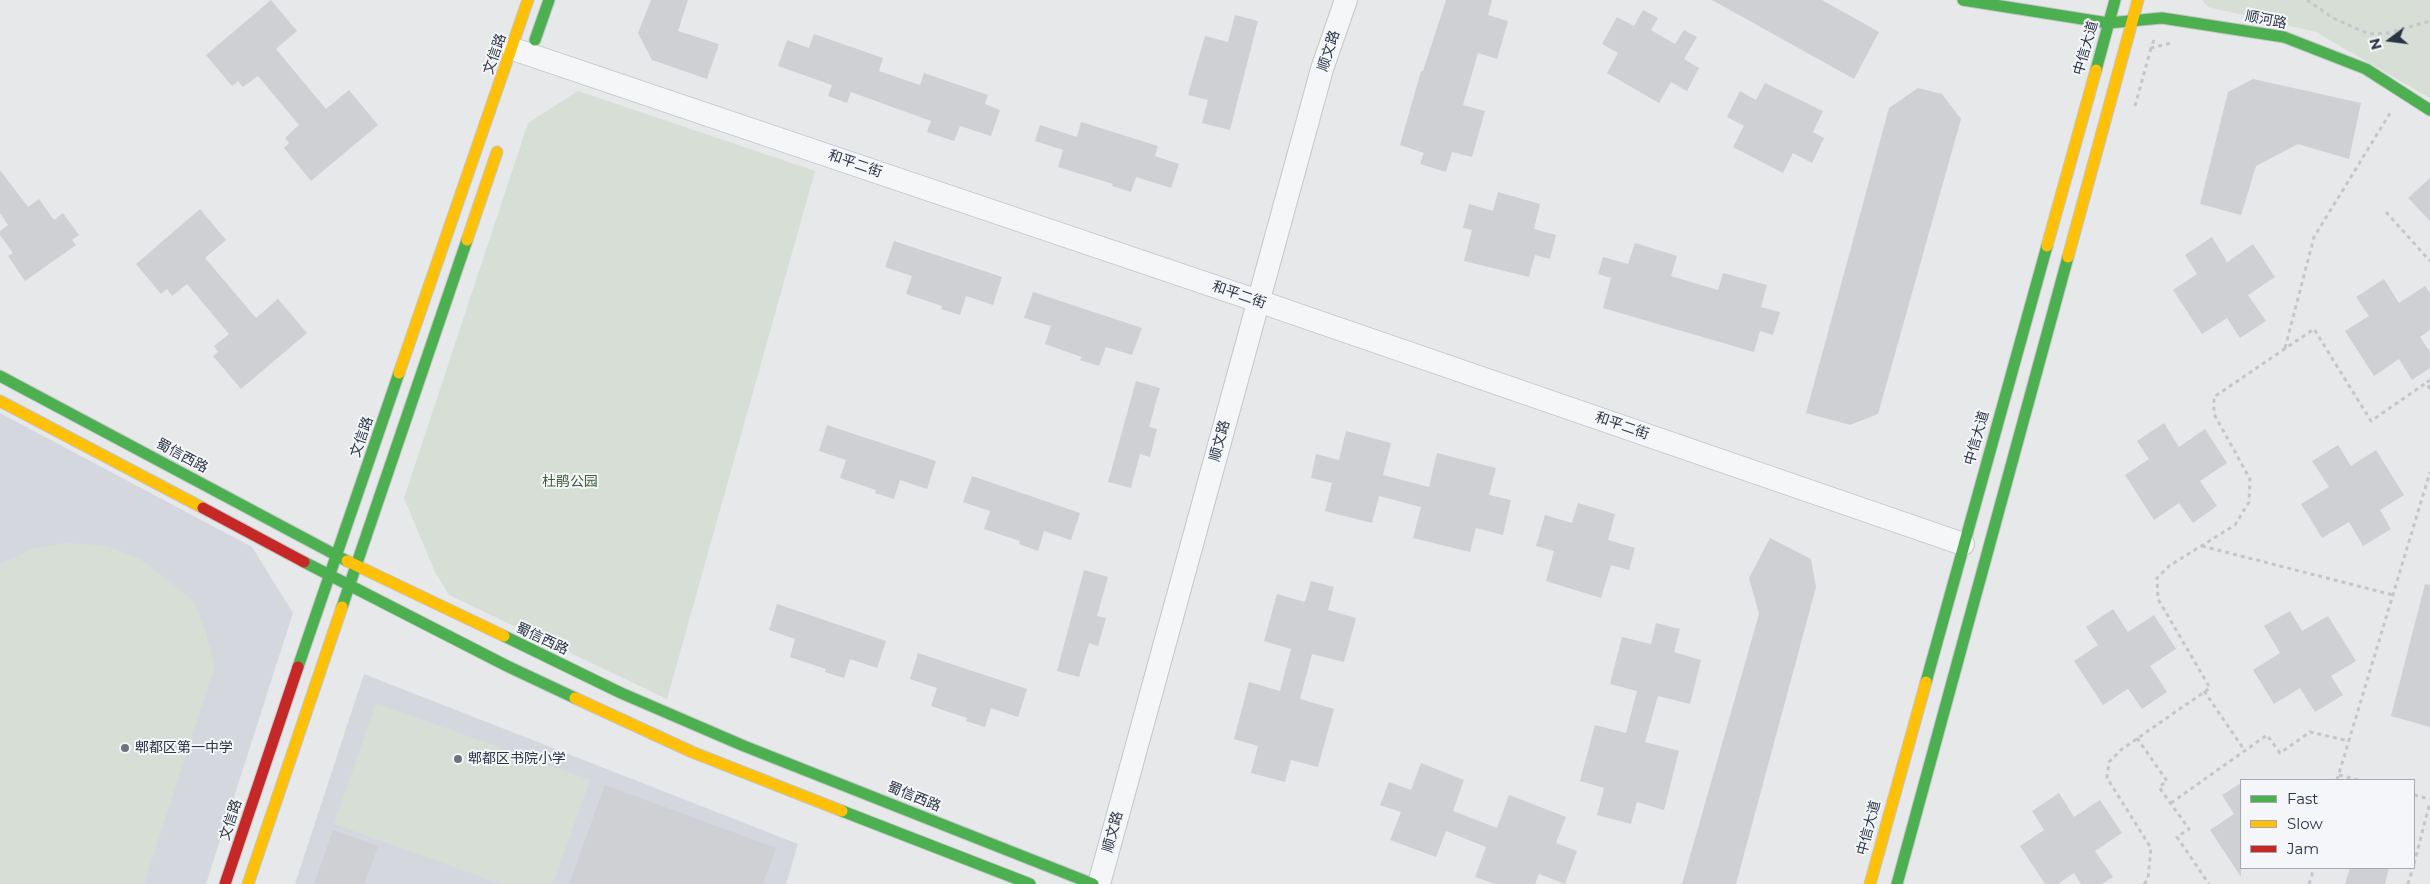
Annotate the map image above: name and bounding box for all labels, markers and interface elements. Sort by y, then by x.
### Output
street label: 顺河路 [2244,8,2288,32]
north arrow [2365,15,2415,65]
street label: 中信大道 [2070,19,2102,77]
street label: 顺文路 [1315,28,1343,74]
street label: 文信路 [480,31,510,77]
text: N [2365,36,2386,52]
street label: 和平二街 [826,147,884,181]
street label: 和平二街 [1210,278,1268,312]
street label: 和平二街 [1593,409,1651,443]
street label: 中信大道 [1961,409,1993,467]
street label: 文信路 [347,414,377,460]
street label: 顺文路 [1206,419,1234,463]
street label: 蜀信西路 [153,435,211,477]
park label: 杜鹃公园 [542,474,598,490]
street label: 蜀信西路 [513,620,571,658]
place label: 郫都区第一中学 [135,740,233,756]
marker: 郫都区第一中学 [119,742,131,754]
place label: 郫都区书院小学 [468,751,566,767]
marker: 郫都区书院小学 [452,753,464,765]
street label: 蜀信西路 [885,779,943,815]
legend [2240,779,2415,869]
text: Fast [2287,789,2318,808]
street label: 文信路 [217,797,245,843]
street label: 中信大道 [1854,799,1884,857]
street label: 顺文路 [1099,810,1127,854]
text: Slow [2287,814,2323,833]
text: Jam [2287,839,2319,858]

